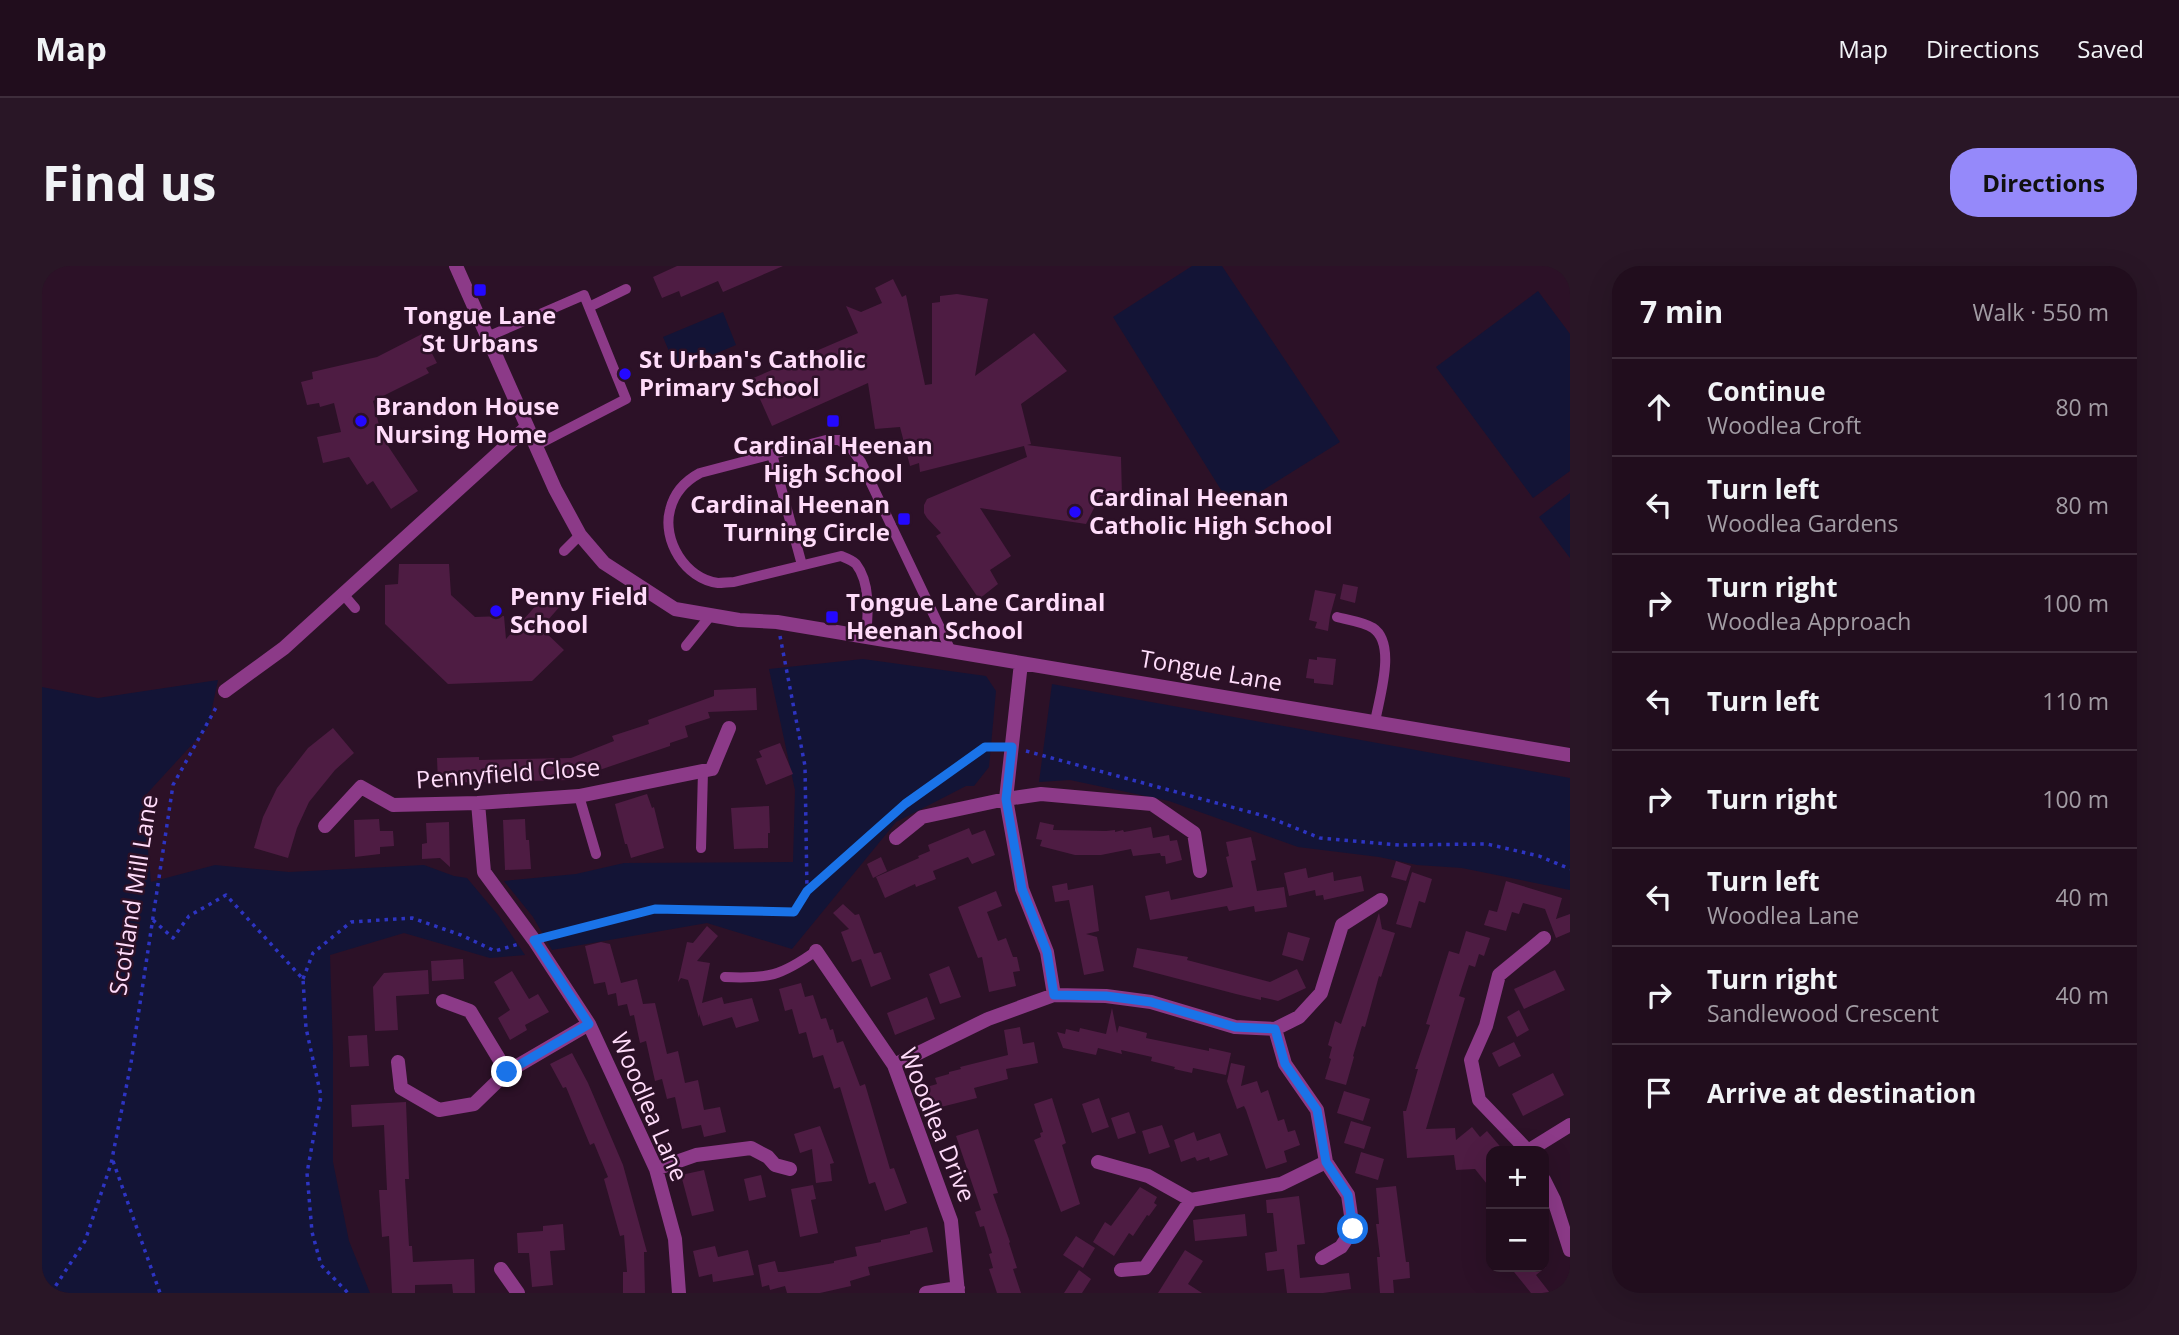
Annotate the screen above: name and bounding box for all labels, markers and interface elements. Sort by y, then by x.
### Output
text: Map [35,26,107,71]
text: Map [1838,32,1888,65]
text: Directions [1926,32,2039,65]
text: Saved [2077,32,2144,65]
button: Directions [1950,148,2137,217]
text: Find us [42,149,216,215]
marker: Tongue Lane St Urbans [472,282,488,298]
text: 7 min [1640,291,1723,332]
text: Walk · 550 m [1972,296,2109,328]
place label: Tongue Lane St Urbans [404,298,556,359]
place label: St Urban's Catholic Primary School [639,342,866,403]
marker: St Urban's Catholic Primary School [617,366,633,382]
text: Continue [1707,373,1826,409]
icon: ahead [1640,388,1678,426]
place label: Brandon House Nursing Home [375,389,559,450]
text: 80 m [2055,391,2109,423]
text: Woodlea Croft [1707,409,1861,441]
marker: Brandon House Nursing Home [353,413,369,429]
marker: Cardinal Heenan High School [825,413,841,429]
place label: Cardinal Heenan High School [733,428,933,489]
text: Turn left [1707,471,1819,507]
place label: Cardinal Heenan Catholic High School [1089,480,1333,541]
icon: left [1640,486,1678,524]
place label: Cardinal Heenan Turning Circle [690,487,890,548]
text: 80 m [2055,489,2109,521]
marker: Cardinal Heenan Catholic High School [1067,504,1083,520]
text: Woodlea Gardens [1707,507,1898,539]
marker: Cardinal Heenan Turning Circle [896,511,912,527]
text: Turn right [1707,569,1838,605]
place label: Penny Field School [510,579,648,640]
icon: right [1640,584,1678,622]
place label: Tongue Lane Cardinal Heenan School [846,585,1105,646]
text: 100 m [2042,587,2109,619]
marker: Penny Field School [488,603,504,619]
text: Woodlea Approach [1707,605,1911,637]
marker: Tongue Lane Cardinal Heenan School [824,609,840,625]
street label: Tongue Lane [1138,641,1285,698]
icon: left [1640,682,1678,720]
text: Turn left [1707,683,1819,719]
text: 110 m [2042,685,2109,717]
street label: Pennyfield Close [415,750,601,795]
icon: right [1640,780,1678,818]
text: Turn right [1707,781,1838,817]
text: 100 m [2042,783,2109,815]
street label: Scotland Mill Lane [100,792,165,997]
text: Turn left [1707,863,1819,899]
icon: left [1640,878,1678,916]
text: 40 m [2055,881,2109,913]
text: Woodlea Lane [1707,899,1859,931]
text: Turn right [1707,961,1838,997]
icon: right [1640,976,1678,1014]
text: 40 m [2055,979,2109,1011]
text: Sandlewood Crescent [1707,997,1939,1029]
street label: Woodlea Lane [604,1027,697,1186]
street label: Woodlea Drive [892,1042,984,1206]
route end [491,1056,522,1087]
icon: arrive [1640,1074,1678,1112]
text: Arrive at destination [1707,1075,1976,1111]
map controls [1486,1146,1549,1272]
button: + [1486,1146,1549,1209]
button: − [1486,1209,1549,1272]
route start [1337,1213,1368,1244]

